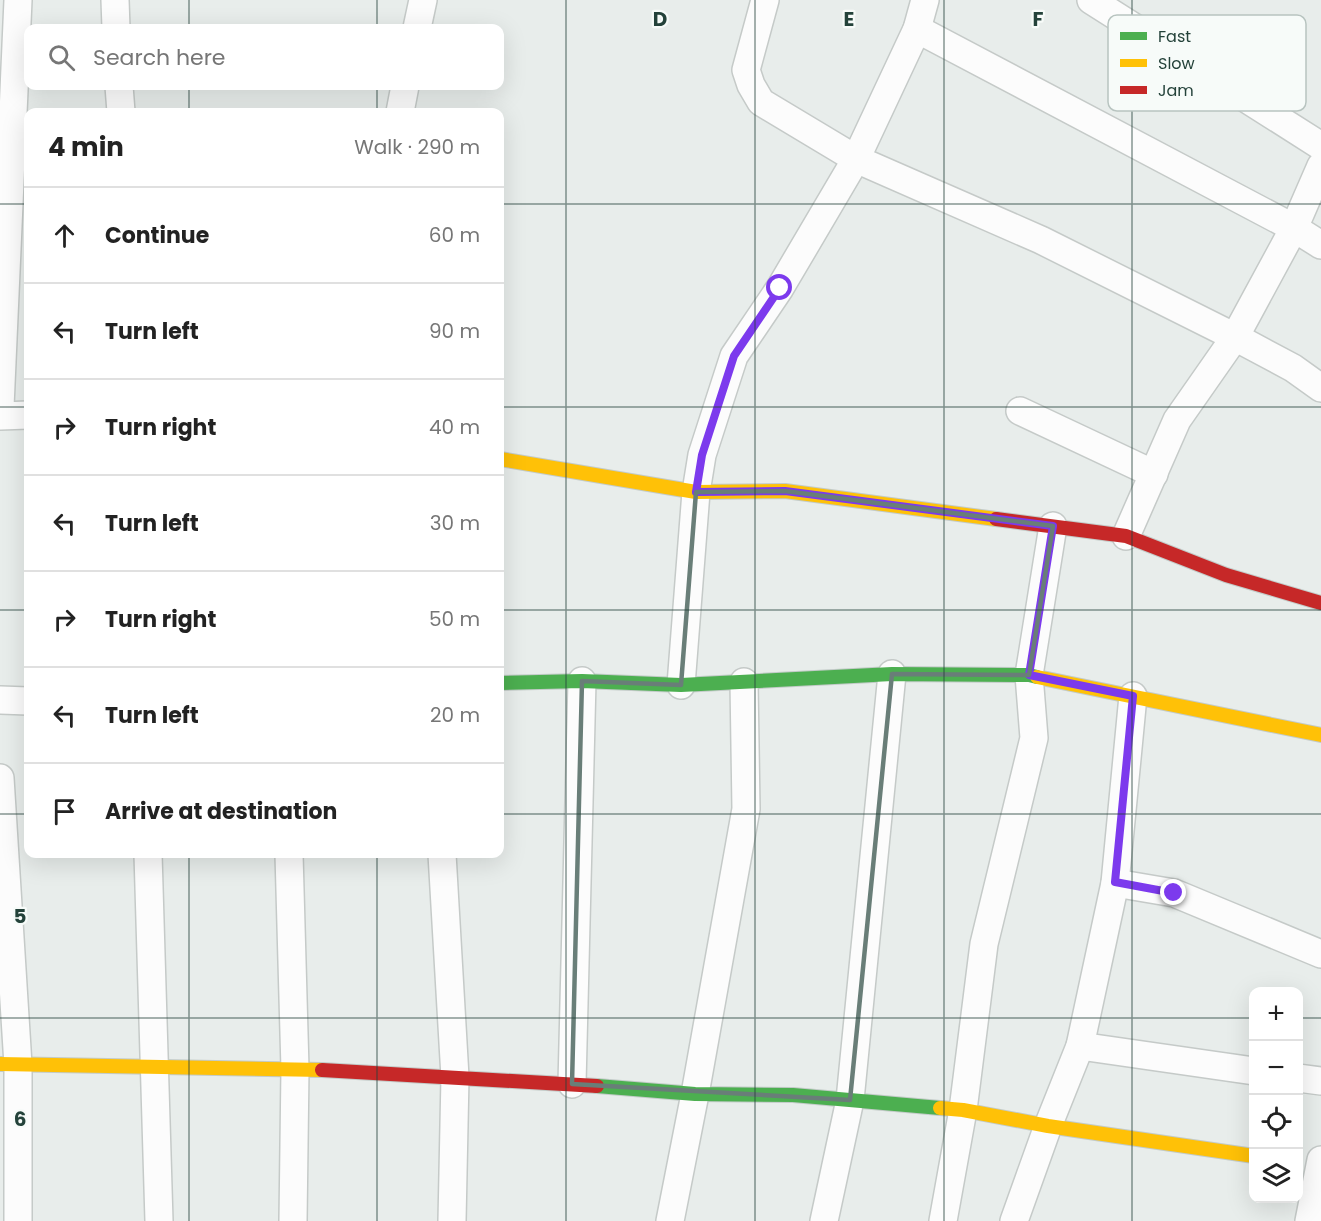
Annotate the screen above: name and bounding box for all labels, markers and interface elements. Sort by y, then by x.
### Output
text: D [653,5,667,33]
text: E [844,5,854,33]
text: F [1033,5,1044,33]
legend [1108,15,1306,111]
search box [24,24,504,90]
text: Fast [1158,25,1191,48]
icon: search [45,41,78,74]
text: Search here [93,42,226,73]
text: Slow [1158,52,1195,75]
text: Jam [1158,79,1194,102]
text: 4 min [48,129,124,165]
text: Walk · 290 m [354,133,480,161]
icon: ahead [48,219,81,252]
text: Continue [105,220,209,251]
text: 60 m [429,221,480,249]
route start [766,274,792,300]
icon: left [48,315,81,348]
text: Turn left [105,316,199,347]
text: 90 m [429,317,480,345]
icon: right [48,411,81,444]
text: Turn right [105,412,216,443]
text: 40 m [429,413,480,441]
icon: left [48,507,81,540]
text: Turn left [105,508,199,539]
text: 30 m [430,509,480,537]
icon: right [48,603,81,636]
text: Turn right [105,604,216,635]
text: 50 m [429,605,480,633]
icon: left [48,699,81,732]
text: Turn left [105,700,199,731]
text: 20 m [430,701,480,729]
icon: arrive [48,795,81,828]
text: Arrive at destination [105,796,337,827]
route end [1160,879,1186,905]
text: 5 [14,902,27,930]
map controls [1249,987,1303,1203]
button: + [1249,987,1303,1041]
button: − [1249,1041,1303,1095]
button: locate [1249,1095,1303,1149]
text: 6 [14,1105,26,1133]
button: layers [1249,1149,1303,1203]

